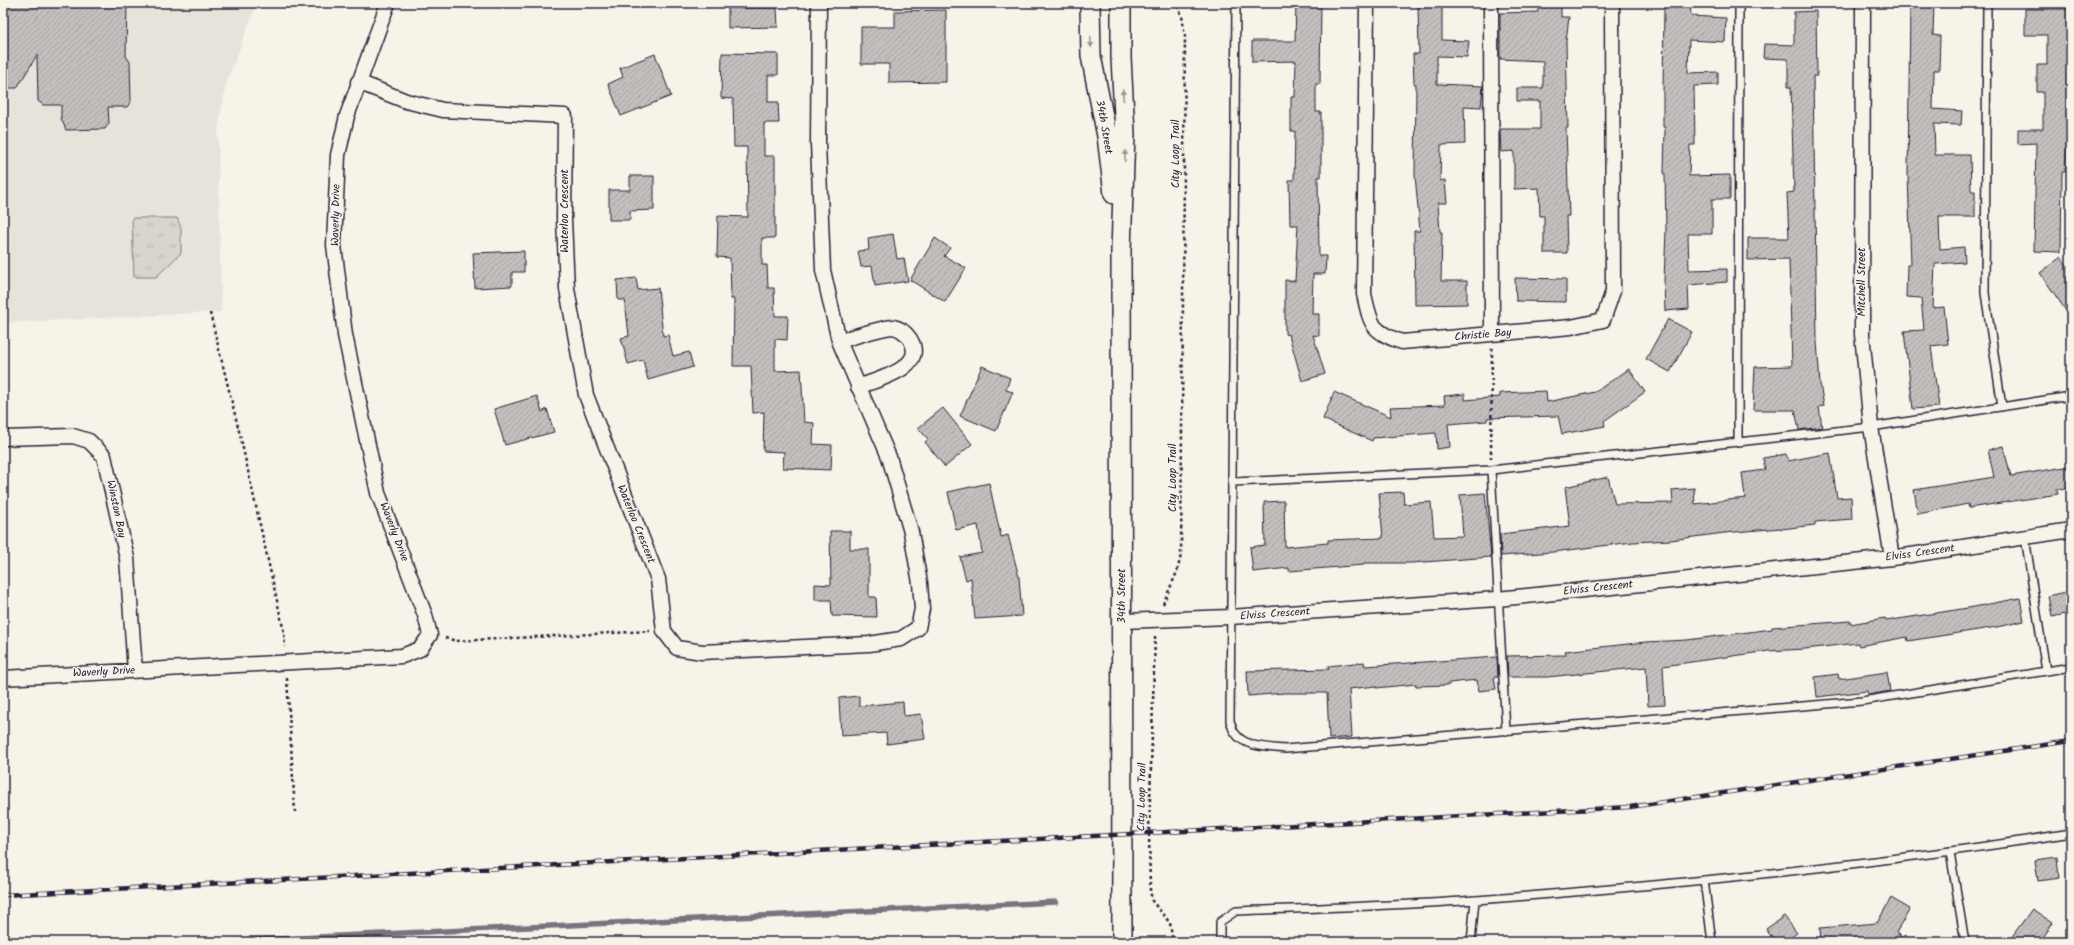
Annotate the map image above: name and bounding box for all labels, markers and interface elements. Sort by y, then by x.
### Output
one-way arrow [1088,36,1094,49]
one-way arrow [1120,88,1126,101]
street label: 34th Street [1090,98,1118,156]
street label: City Loop Trail [1167,119,1185,188]
one-way arrow [1121,150,1128,162]
street label: Waterloo Crescent [556,169,574,253]
street label: Waverly Drive [326,184,346,246]
street label: Mitchell Street [1853,247,1871,317]
street label: Christie Bay [1454,323,1513,346]
street label: City Loop Trail [1164,443,1182,512]
street label: Winston Bay [101,478,131,540]
street label: Waterloo Crescent [612,482,660,567]
street label: Waverly Drive [374,500,414,564]
street label: Elviss Crescent [1884,539,1957,567]
street label: 34th Street [1113,568,1131,623]
street label: Elviss Crescent [1562,575,1634,601]
street label: Elviss Crescent [1239,603,1311,625]
street label: Waverly Drive [72,661,136,683]
street label: City Loop Trail [1132,762,1152,831]

